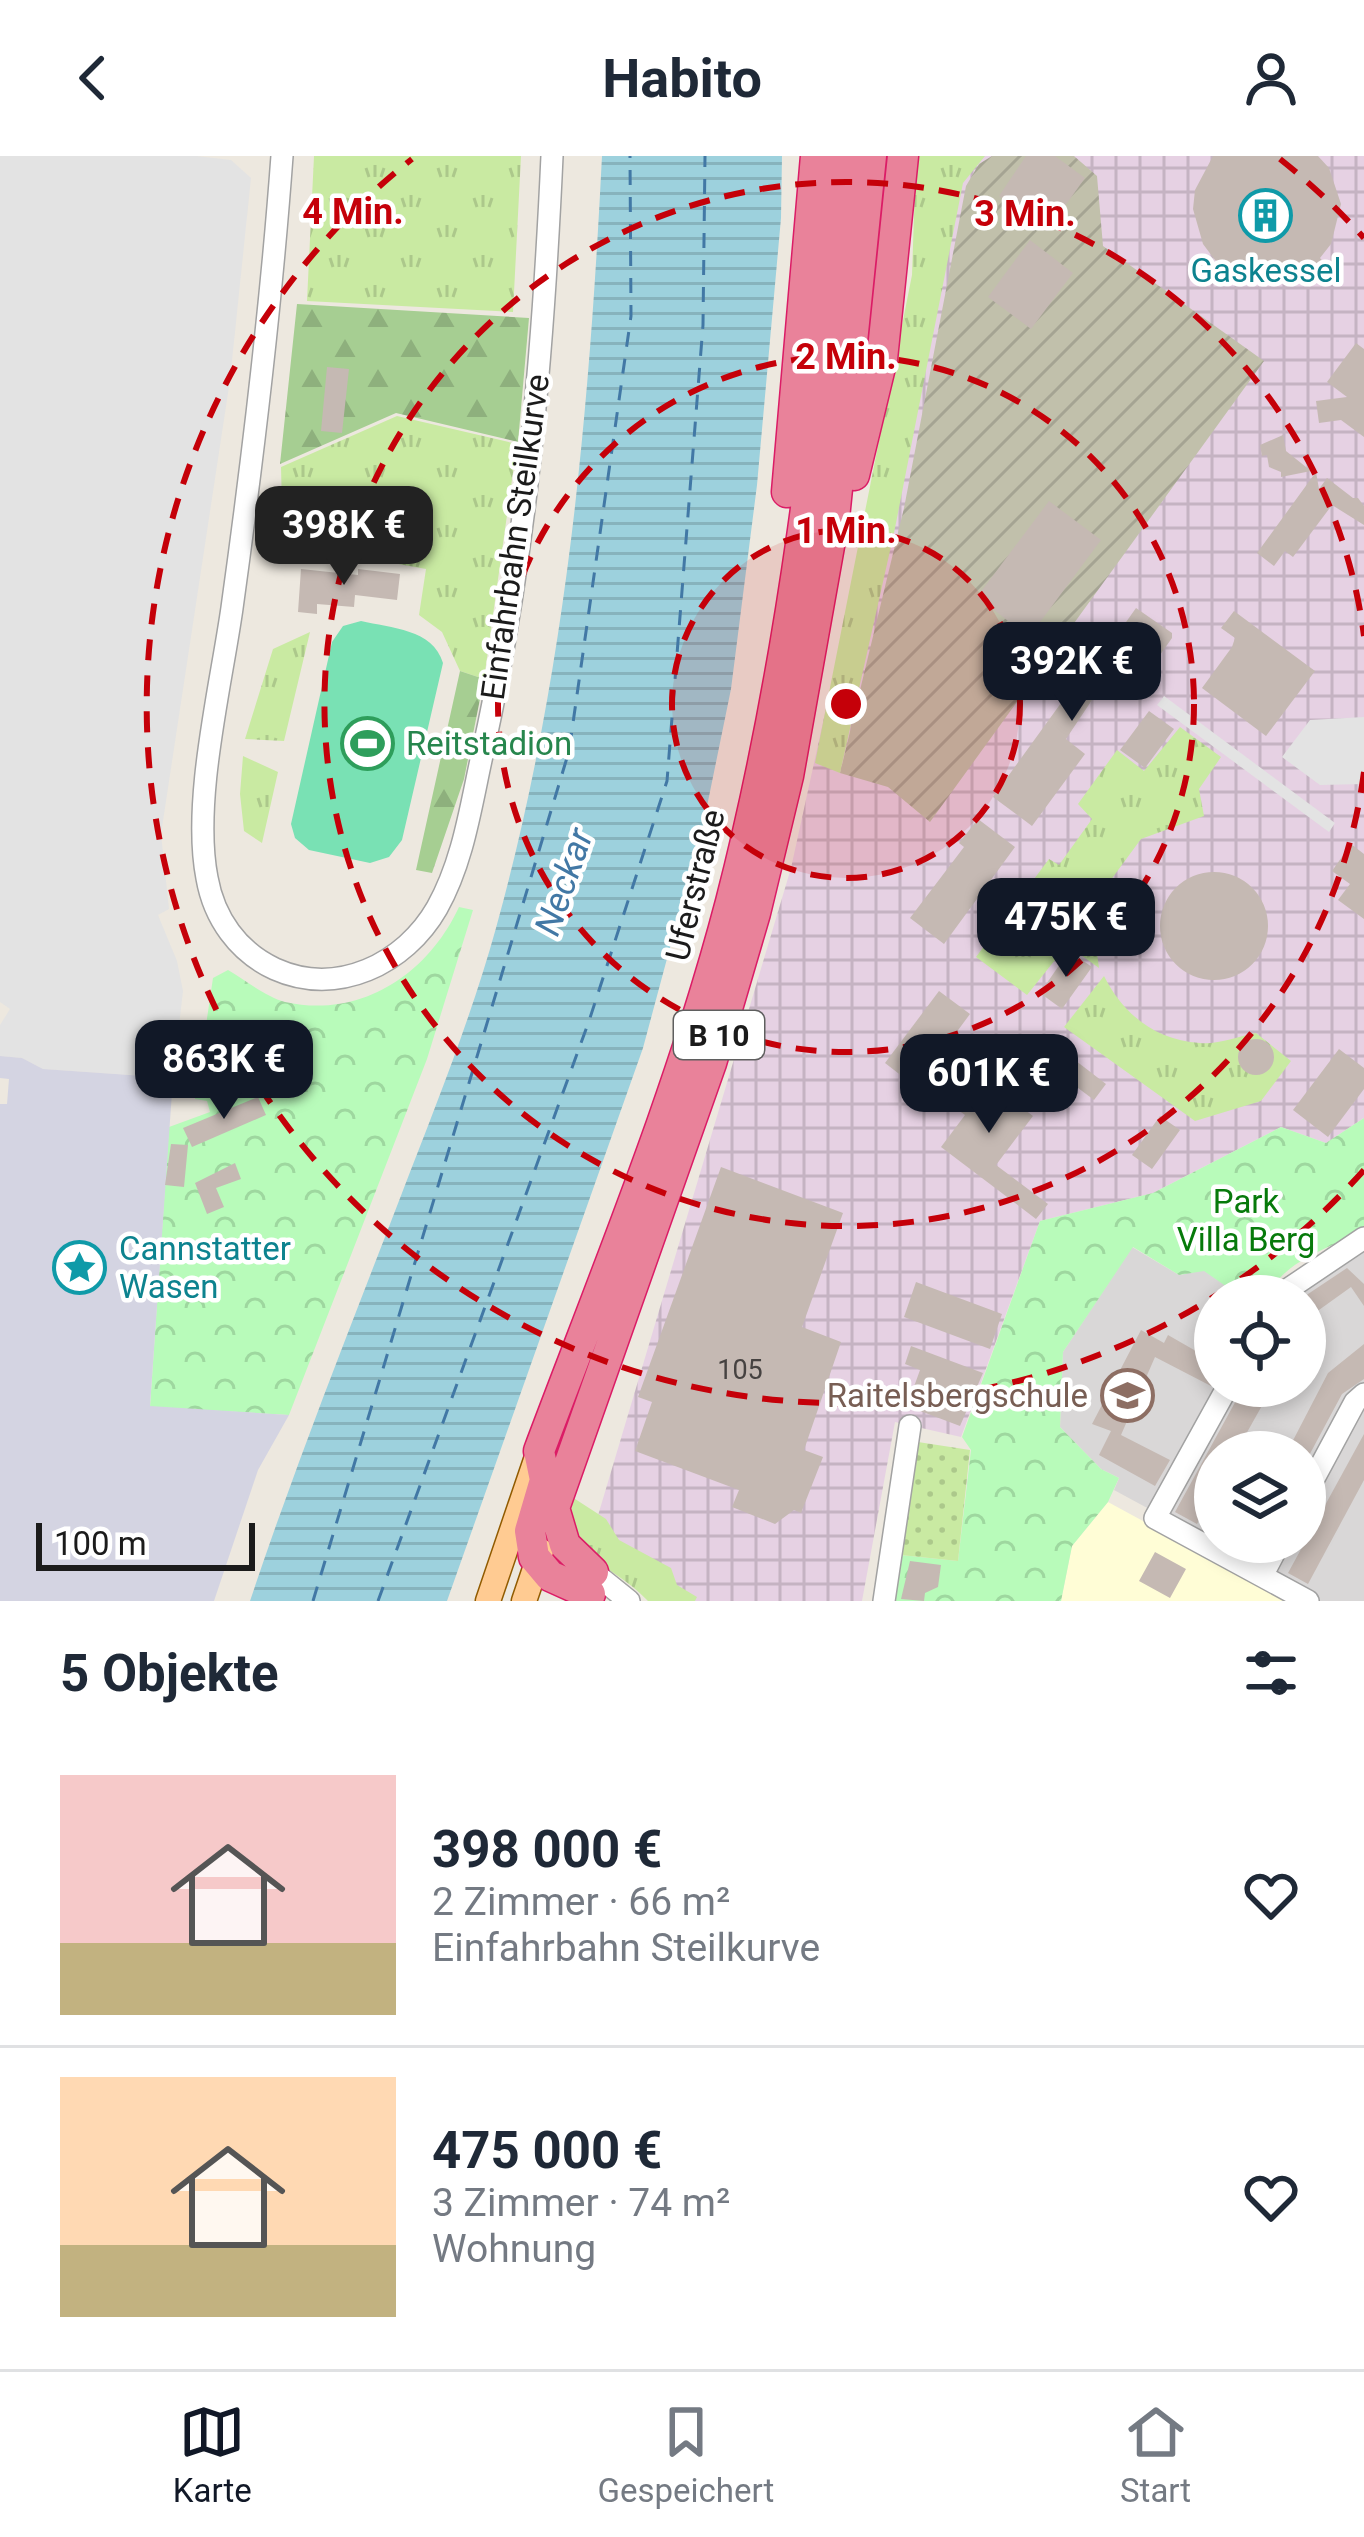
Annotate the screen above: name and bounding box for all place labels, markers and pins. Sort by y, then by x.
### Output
building icon: Gaskessel [1238,188,1294,244]
place label: Gaskessel [1191,251,1341,290]
pin: 398K € [246,486,442,588]
pin: 392K € [974,622,1170,724]
centre of rings [825,683,867,725]
sports icon: Reitstadion [339,715,395,771]
place label: Reitstadion [406,724,572,763]
pin: 475K € [968,878,1164,980]
pin: 863K € [126,1020,322,1122]
pin: 601K € [891,1034,1087,1136]
place label: Cannstatter Wasen [119,1229,291,1306]
place icon: Cannstatter Wasen [52,1239,108,1295]
school or university icon: Raitelsbergschule [1099,1367,1155,1423]
place label: Raitelsbergschule [827,1376,1088,1415]

